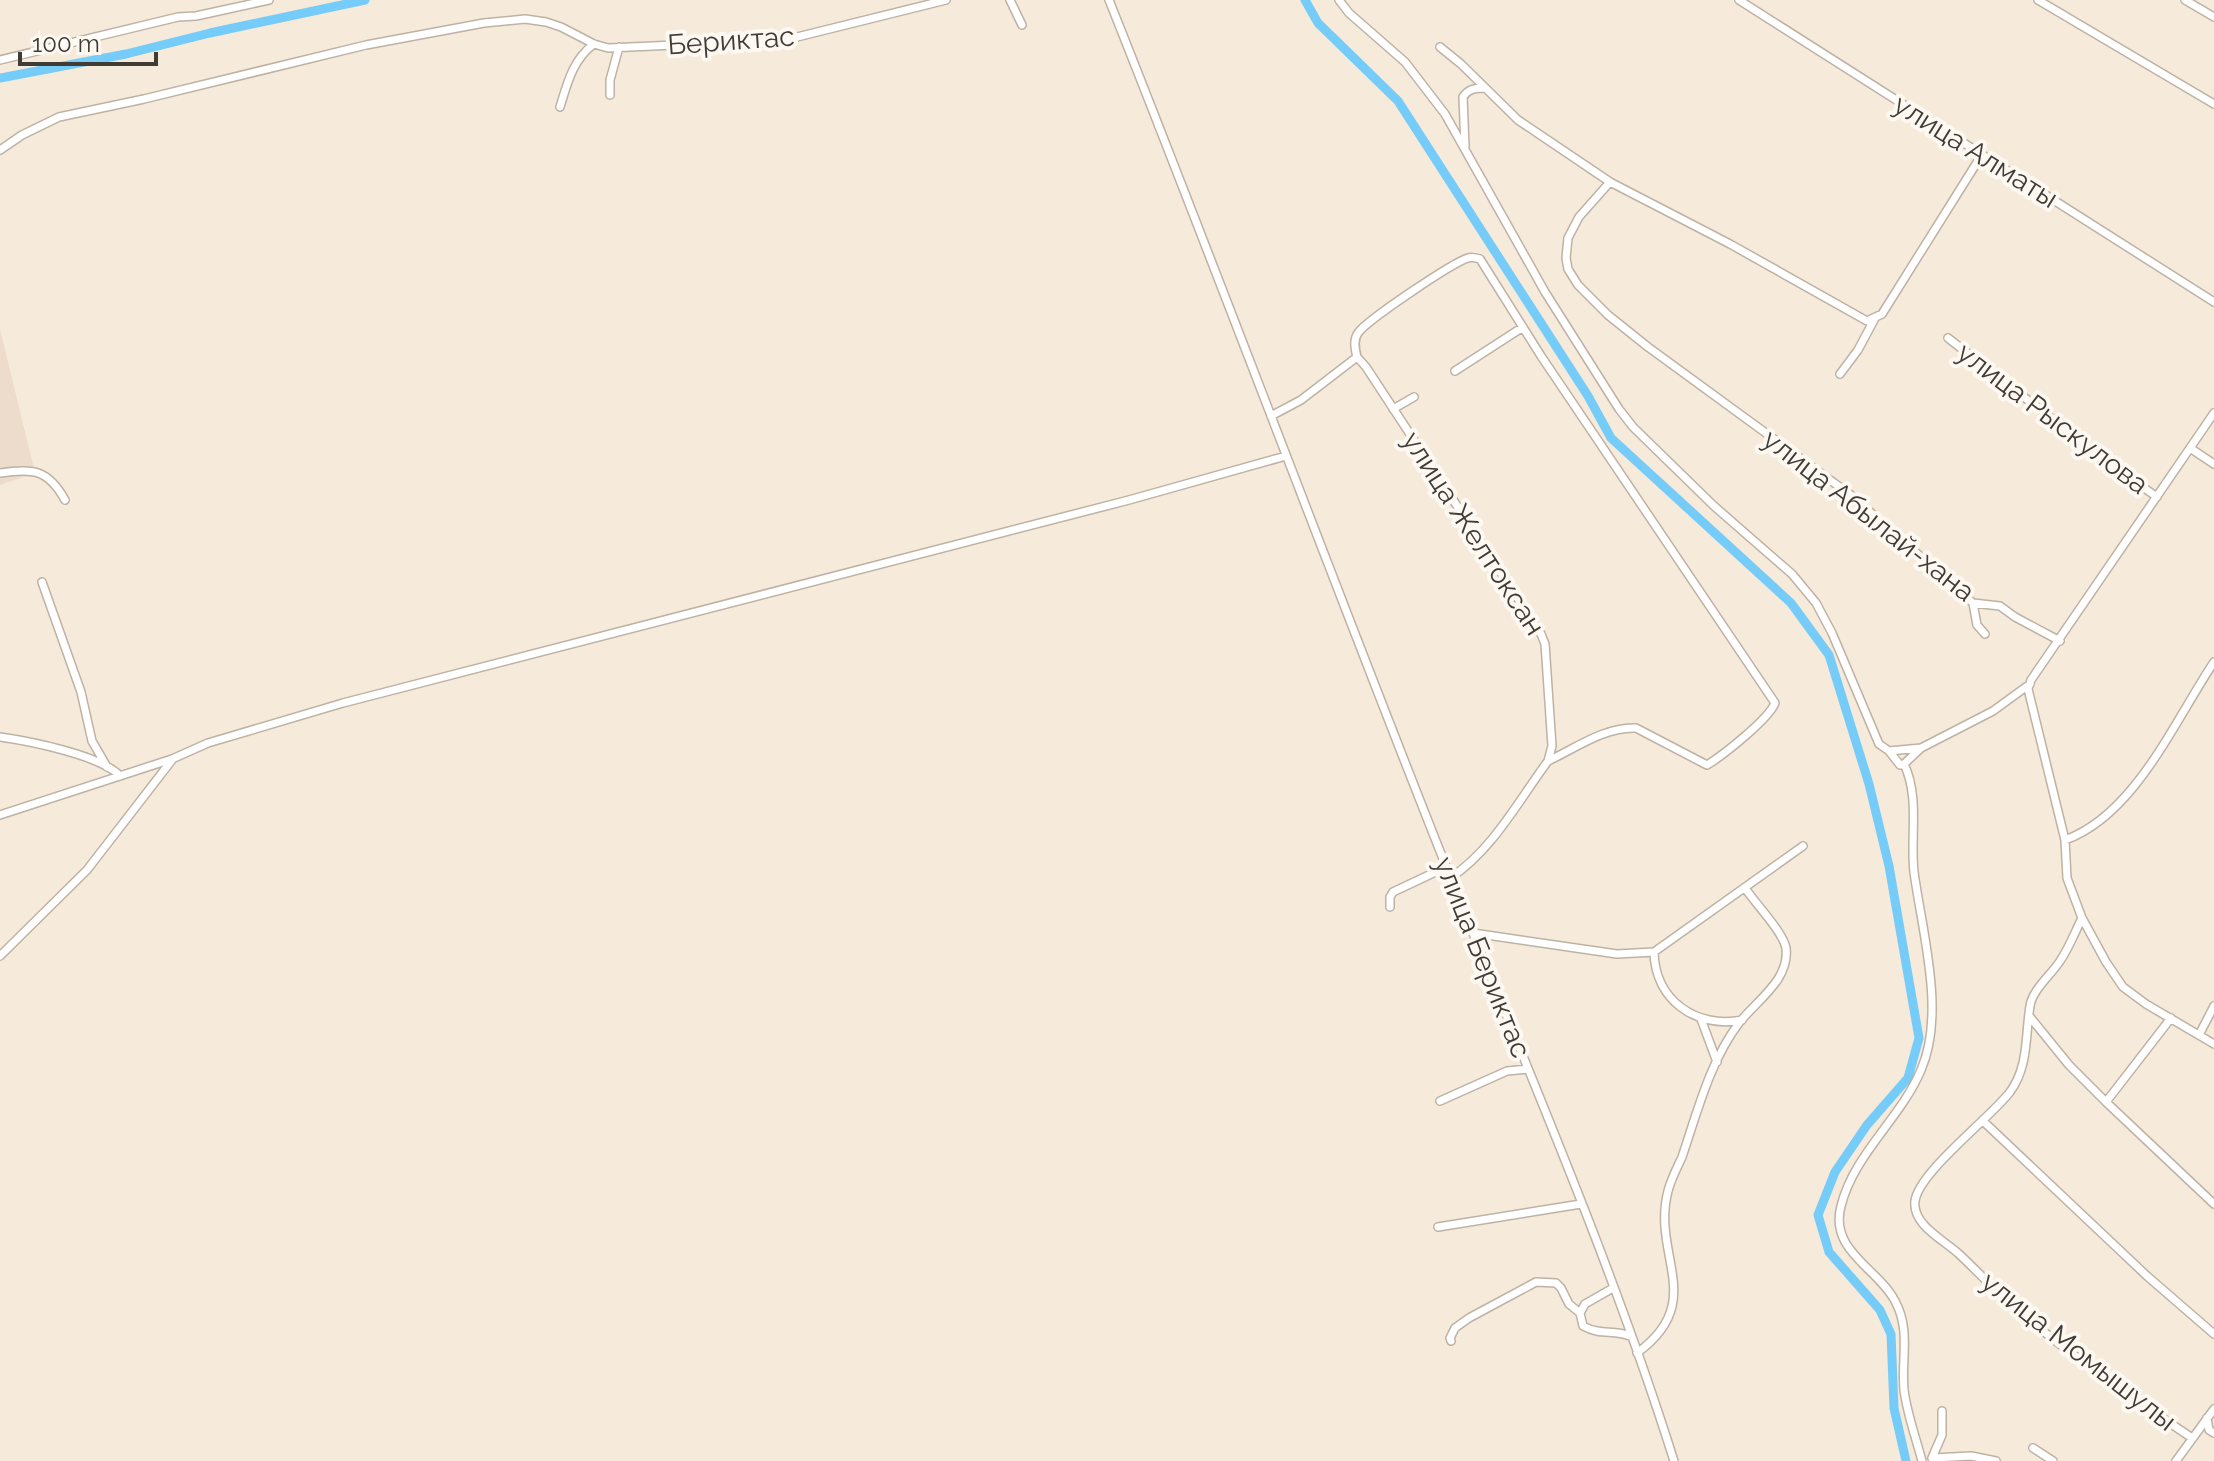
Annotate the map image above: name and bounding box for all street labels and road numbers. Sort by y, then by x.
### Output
street label: Бериктас [666,20,796,61]
street label: улица Алматы [1888,88,2064,215]
street label: улица Рыскулова [1951,336,2155,501]
street label: улица Абылай-хана [1756,422,1981,608]
street label: улица Желтоксан [1395,425,1552,641]
street label: улица Бериктас [1427,852,1538,1062]
street label: улица Момышулы [1975,1265,2183,1438]

